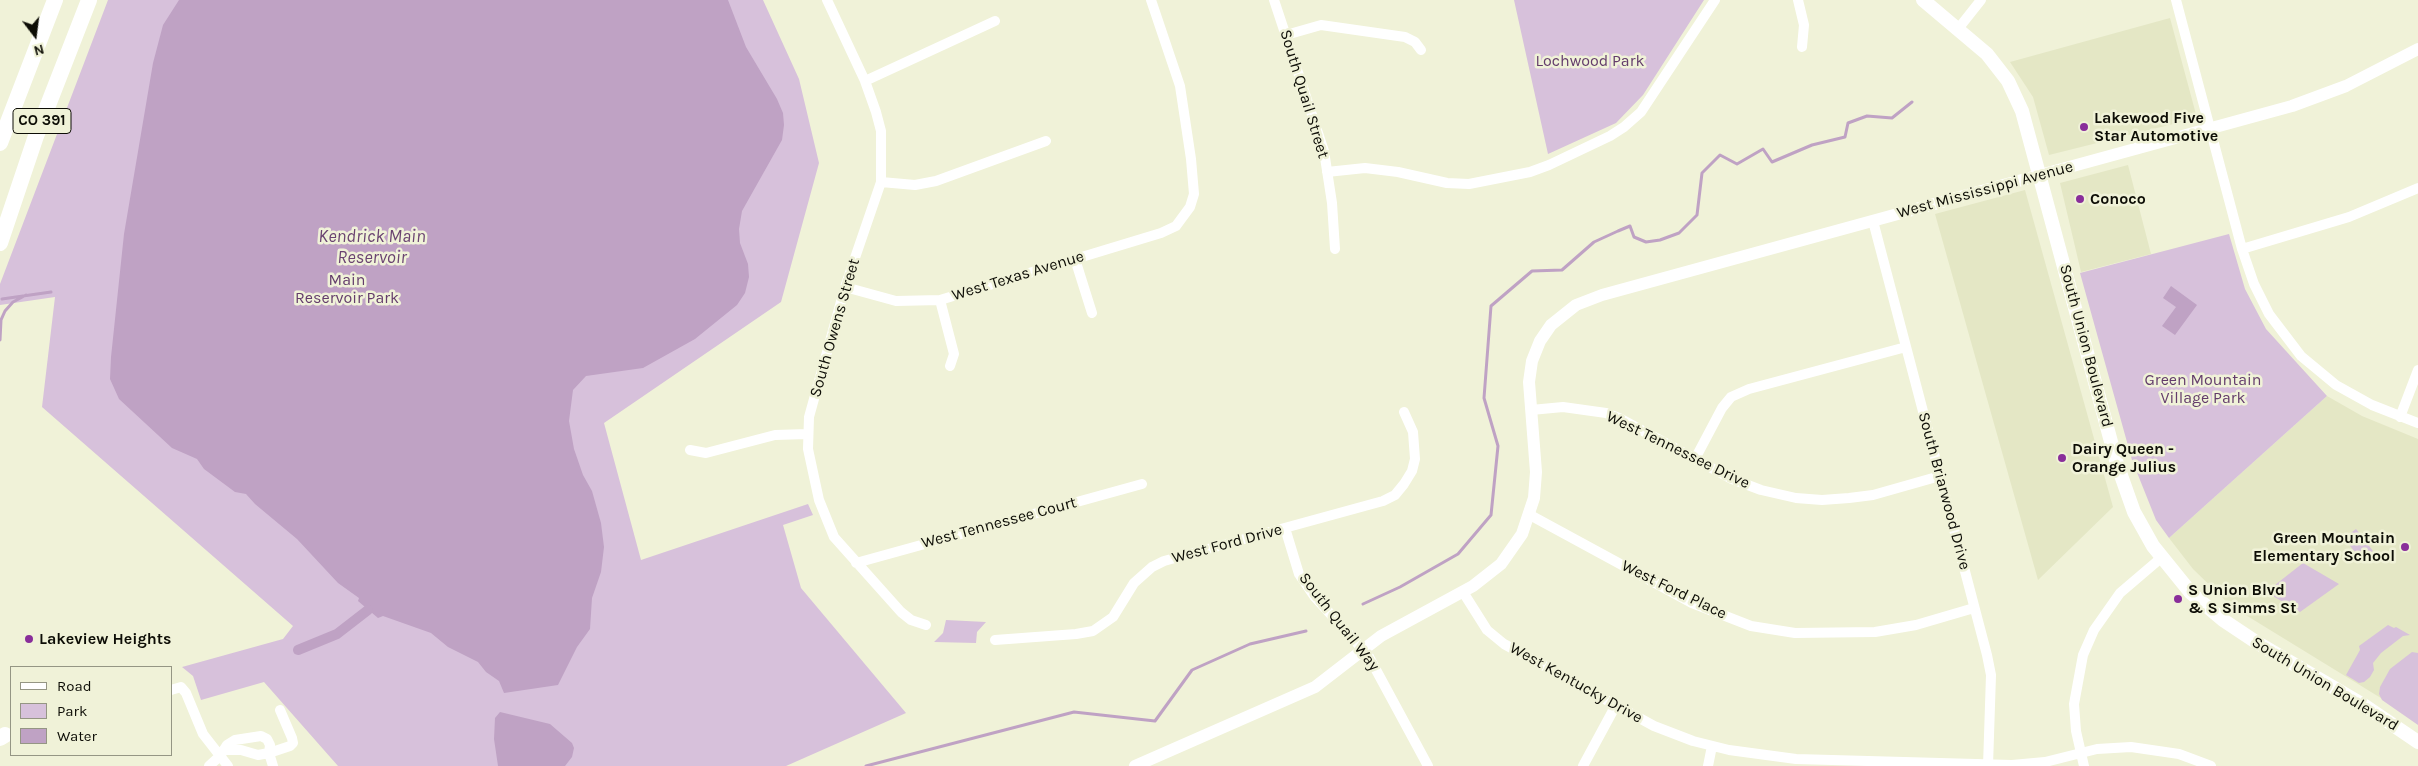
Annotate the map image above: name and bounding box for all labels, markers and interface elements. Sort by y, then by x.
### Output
north arrow [10,10,60,60]
street label: South Quail Street [1275,27,1333,161]
text: N [32,40,46,59]
park label: Lochwood Park [1536,51,1644,71]
road number: CO 391 [13,108,71,134]
place label: Lakewood Five Star Automotive [2094,108,2218,146]
marker: Lakewood Five Star Automotive [2078,121,2090,133]
street label: West Mississippi Avenue [1895,157,2075,223]
place label: Conoco [2090,189,2146,209]
marker: Conoco [2074,193,2086,205]
water label: Kendrick Main Reservoir [318,226,426,268]
street label: West Texas Avenue [950,247,1086,305]
street label: South Owens Street [806,256,864,400]
street label: South Union Boulevard [2055,262,2117,430]
park label: Main Reservoir Park [295,270,399,308]
park label: Green Mountain Village Park [2145,370,2261,408]
street label: West Tennessee Drive [1603,407,1753,493]
street label: South Briarwood Drive [1914,410,1974,572]
place label: Dairy Queen - Orange Julius [2072,439,2176,477]
marker: Dairy Queen - Orange Julius [2056,452,2068,464]
street label: West Tennessee Court [919,493,1079,553]
street label: West Ford Drive [1170,520,1284,568]
place label: Green Mountain Elementary School [2253,528,2395,566]
marker: Green Mountain Elementary School [2399,541,2411,553]
street label: West Ford Place [1618,556,1730,624]
street label: South Quail Way [1295,569,1383,675]
place label: S Union Blvd & S Simms St [2188,580,2297,618]
marker: S Union Blvd & S Simms St [2172,593,2184,605]
place label: Lakeview Heights [39,629,171,649]
marker: Lakeview Heights [23,633,35,645]
street label: South Union Boulevard [2248,633,2402,735]
street label: West Kentucky Drive [1506,638,1646,728]
legend [10,666,172,756]
text: Road [57,677,92,695]
text: Park [57,702,87,720]
text: Water [57,727,97,745]

